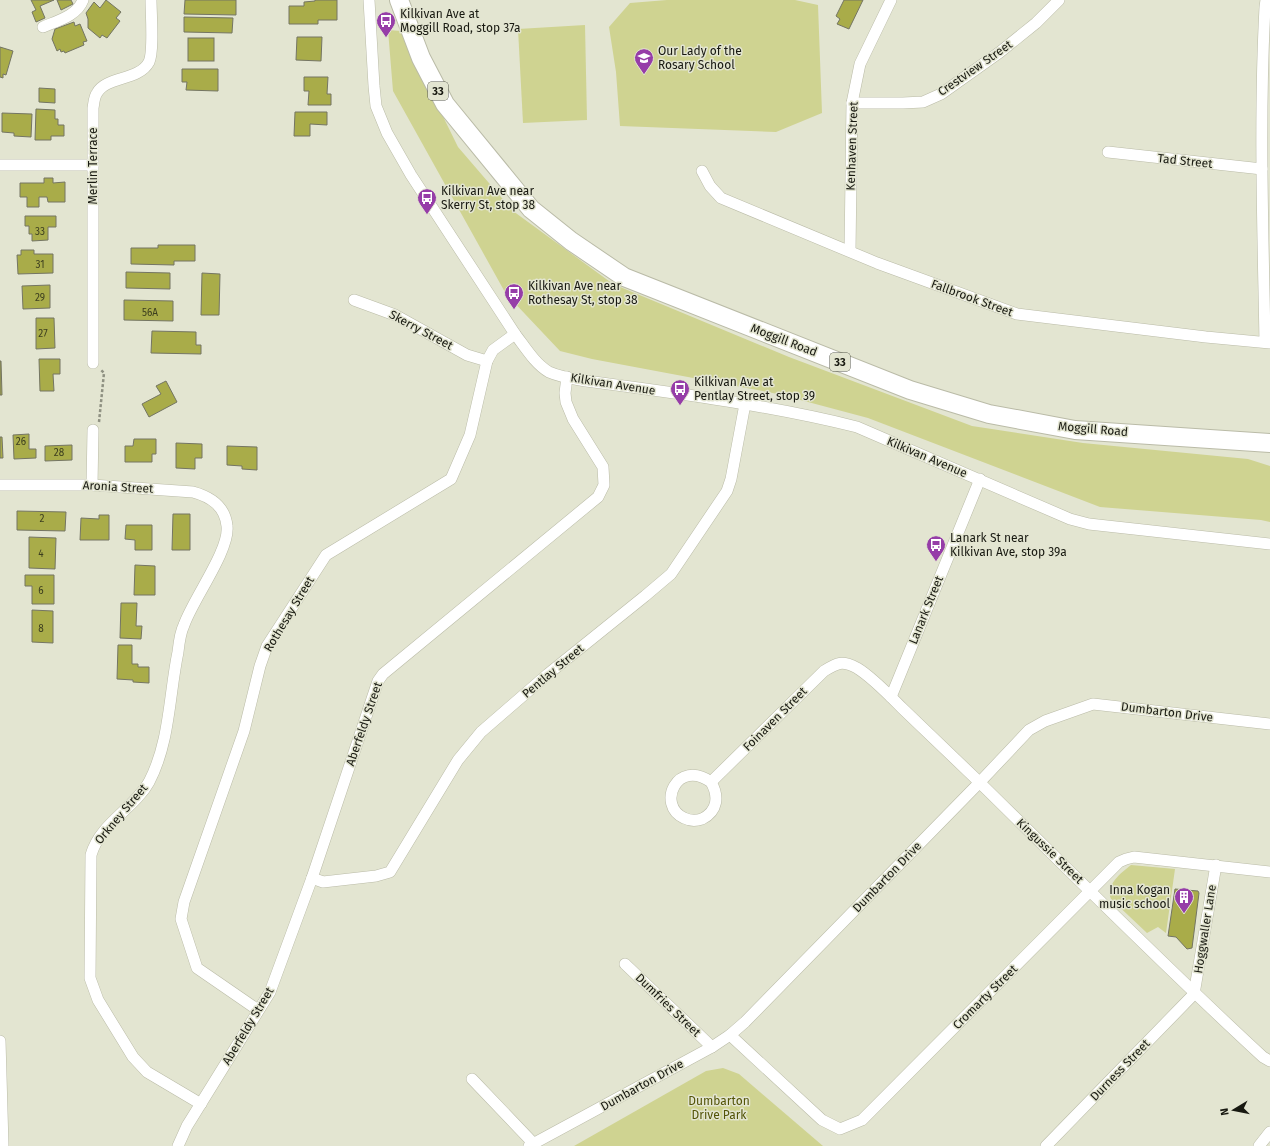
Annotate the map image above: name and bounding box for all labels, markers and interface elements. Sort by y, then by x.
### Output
place label: Kilkivan Ave at Moggill Road, stop 37a [400,7,521,35]
bus stop icon: Kilkivan Ave at Moggill Road, stop 37a [375,10,397,38]
street label: Crestview Street [935,37,1015,99]
place label: Our Lady of the Rosary School [658,44,742,72]
school or university icon: Our Lady of the Rosary School [633,47,655,75]
road number: 33 [428,82,448,100]
street label: Kenhaven Street [843,101,861,191]
street label: Merlin Terrace [86,127,100,205]
street label: Tad Street [1157,151,1214,171]
place label: Kilkivan Ave near Skerry St, stop 38 [441,184,536,212]
bus stop icon: Kilkivan Ave near Skerry St, stop 38 [416,187,438,215]
house number: 33 [35,226,45,238]
house number: 31 [35,259,45,271]
street label: Fallbrook Street [929,277,1015,319]
place label: Kilkivan Ave near Rothesay St, stop 38 [528,279,638,307]
bus stop icon: Kilkivan Ave near Rothesay St, stop 38 [503,282,525,310]
house number: 29 [35,292,45,304]
house number: 56A [142,307,158,319]
street label: Skerry Street [387,307,456,353]
street label: Moggill Road [749,321,819,359]
house number: 27 [38,328,48,340]
road number: 33 [830,353,850,371]
street label: Kilkivan Avenue [570,370,656,398]
place label: Kilkivan Ave at Pentlay Street, stop 39 [694,375,815,403]
bus stop icon: Kilkivan Ave at Pentlay Street, stop 39 [669,378,691,406]
street label: Moggill Road [1057,419,1129,439]
street label: Kilkivan Avenue [885,434,969,480]
house number: 26 [16,436,26,448]
house number: 28 [54,447,65,459]
street label: Aronia Street [82,478,154,496]
house number: 2 [40,513,45,525]
place label: Lanark St near Kilkivan Ave, stop 39a [950,531,1067,559]
bus stop icon: Lanark St near Kilkivan Ave, stop 39a [925,534,947,562]
house number: 4 [38,548,44,560]
street label: Rothesay Street [261,573,317,654]
street label: Lanark Street [906,573,946,646]
house number: 6 [38,585,44,597]
house number: 8 [38,623,44,635]
street label: Pentlay Street [519,641,587,701]
street label: Aberfeldy Street [343,680,385,768]
street label: Foinaven Street [740,684,810,754]
street label: Dumbarton Drive [1120,699,1214,725]
street label: Orkney Street [92,781,151,847]
street label: Kingussie Street [1014,816,1087,887]
street label: Dumbarton Drive [850,839,924,915]
place label: Inna Kogan music school [1099,883,1170,911]
street label: Hoggwaller Lane [1191,884,1219,974]
building icon: Inna Kogan music school [1173,886,1195,914]
street label: Cromarty Street [950,961,1021,1032]
street label: Dumfries Street [633,970,704,1040]
street label: Aberfeldy Street [219,984,277,1067]
street label: Durness Street [1087,1036,1153,1104]
street label: Dumbarton Drive [598,1056,686,1114]
north arrow [1214,1090,1254,1130]
park label: Dumbarton Drive Park [688,1094,750,1122]
text: N [1218,1107,1232,1116]

